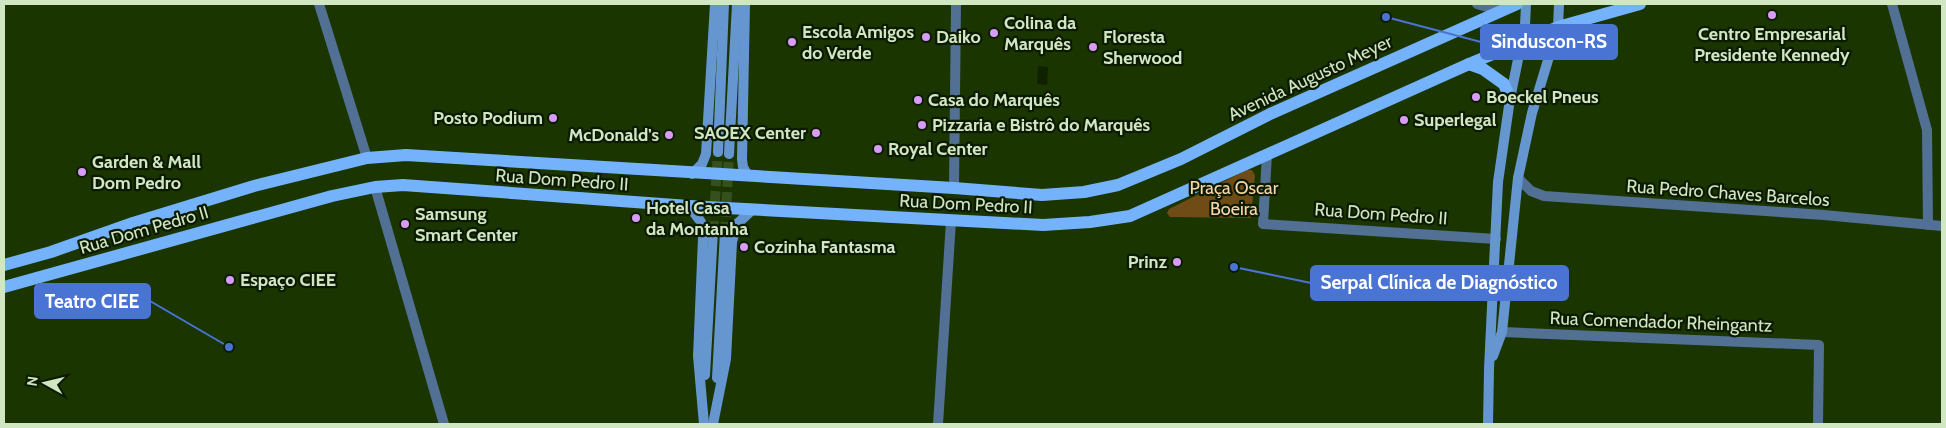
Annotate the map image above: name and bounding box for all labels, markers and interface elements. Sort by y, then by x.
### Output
marker: Centro Empresarial Presidente Kennedy [1766,9,1778,21]
place label: Colina da Marquês [1004,12,1076,55]
place label: Escola Amigos do Verde [802,21,914,64]
place label: Centro Empresarial Presidente Kennedy [1694,23,1850,66]
callout: Sinduscon-RS [1481,25,1617,59]
place label: Daiko [936,26,981,48]
place label: Floresta Sherwood [1103,26,1182,69]
marker: Colina da Marquês [988,27,1000,39]
street label: Avenida Augusto Meyer [1225,30,1396,126]
text: Sinduscon-RS [1491,30,1607,53]
marker: Daiko [920,31,932,43]
marker: Escola Amigos do Verde [786,36,798,48]
marker: Floresta Sherwood [1087,41,1099,53]
place label: Boeckel Pneus [1486,86,1599,108]
place label: Casa do Marquês [928,89,1060,111]
marker: Boeckel Pneus [1470,91,1482,103]
marker: Casa do Marquês [912,94,924,106]
place label: Posto Podium [433,107,543,129]
place label: Superlegal [1414,109,1497,131]
marker: Posto Podium [547,112,559,124]
place label: Pizzaria e Bistrô do Marquês [932,114,1151,136]
marker: Superlegal [1398,114,1410,126]
marker: Pizzaria e Bistrô do Marquês [916,119,928,131]
place label: SAOEX Center [694,122,806,144]
place label: McDonald's [569,124,659,146]
marker: SAOEX Center [810,127,822,139]
marker: McDonald's [663,129,675,141]
place label: Royal Center [888,138,988,160]
marker: Royal Center [872,143,884,155]
place label: Garden & Mall Dom Pedro [92,151,201,194]
street label: Rua Dom Pedro II [495,164,629,196]
marker: Garden & Mall Dom Pedro [76,166,88,178]
street label: Rua Pedro Chaves Barcelos [1626,175,1830,211]
park label: Praça Oscar Boeira [1190,177,1279,220]
street label: Rua Dom Pedro II [899,190,1033,218]
place label: Hotel Casa da Montanha [646,197,748,240]
street label: Rua Dom Pedro II [1314,198,1448,230]
street label: Rua Dom Pedro II [77,201,211,259]
place label: Samsung Smart Center [415,203,517,246]
marker: Hotel Casa da Montanha [630,212,642,224]
marker: Samsung Smart Center [399,218,411,230]
place label: Cozinha Fantasma [754,236,896,258]
marker: Cozinha Fantasma [738,241,750,253]
place label: Prinz [1128,251,1167,273]
marker: Prinz [1171,256,1183,268]
callout: Serpal Clínica de Diagnóstico [1311,266,1568,300]
place label: Espaço CIEE [240,269,336,291]
text: Serpal Clínica de Diagnóstico [1320,271,1558,294]
marker: Espaço CIEE [224,274,236,286]
callout: Teatro CIEE [35,284,150,318]
text: Teatro CIEE [45,290,139,313]
street label: Rua Comendador Rheingantz [1549,307,1773,337]
north arrow [20,358,70,408]
text: N [23,375,42,387]

